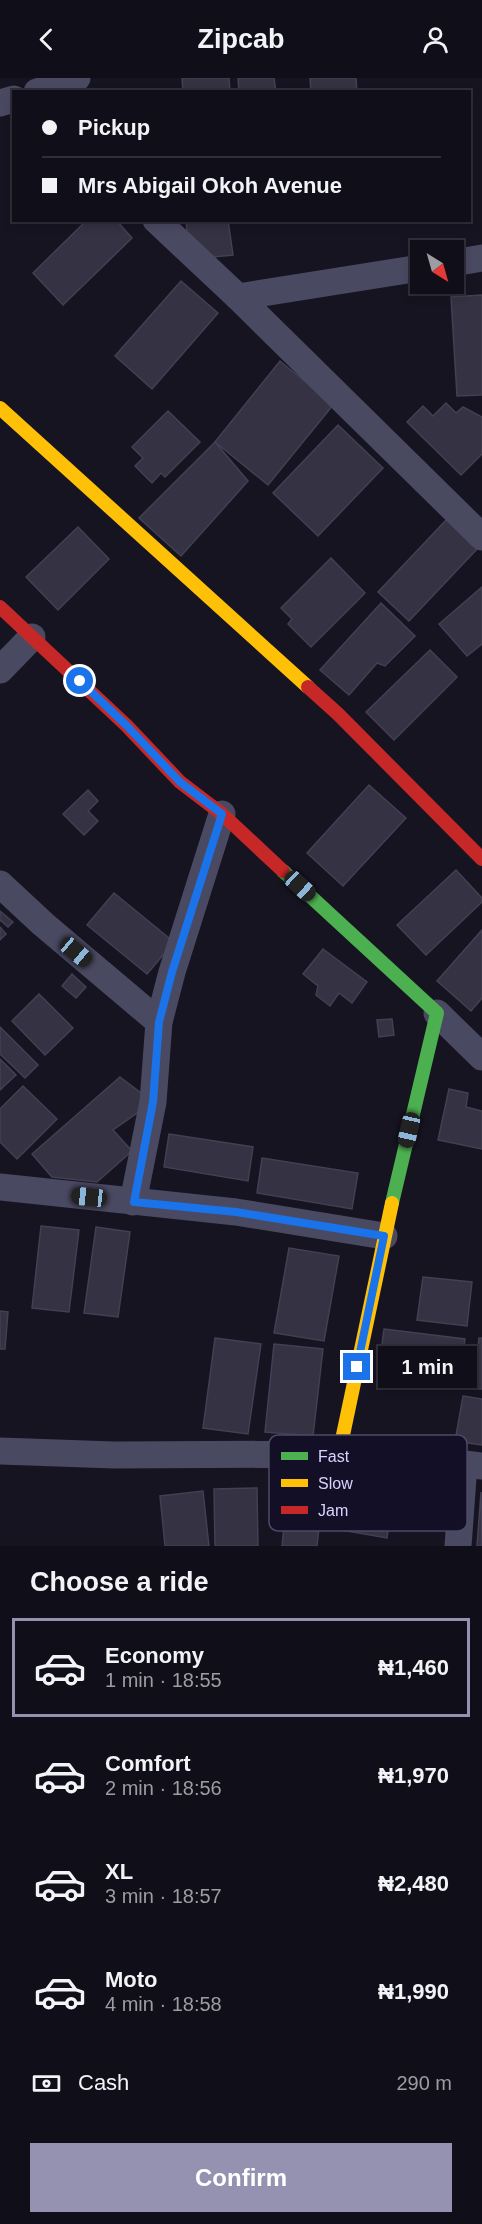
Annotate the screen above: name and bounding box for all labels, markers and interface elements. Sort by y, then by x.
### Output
icon: back [30,23,63,56]
icon: person [419,23,452,56]
text: Zipcab [197,24,285,54]
text: Pickup [78,115,150,140]
text: Mrs Abigail Okoh Avenue [78,173,342,198]
north arrow [410,240,464,294]
map controls [410,240,464,294]
route start [66,667,93,694]
car [281,867,319,905]
car [56,934,96,970]
car [396,1110,422,1150]
car [70,1186,108,1208]
callout: 1 min [378,1346,477,1388]
route end [343,1353,370,1380]
text: 1 min [401,1356,454,1378]
legend [269,1435,467,1531]
text: Fast [318,1448,350,1465]
text: Slow [318,1475,353,1492]
text: Jam [318,1502,348,1519]
text: Choose a ride [30,1567,209,1597]
icon: car [33,1641,87,1695]
text: Economy [105,1643,204,1668]
text: ₦1,460 [378,1655,449,1680]
text: 1 min · 18:55 [105,1669,222,1691]
icon: car [33,1749,87,1803]
text: Comfort [105,1751,191,1776]
text: ₦1,970 [378,1763,449,1788]
text: 2 min · 18:56 [105,1777,222,1799]
icon: car [33,1857,87,1911]
text: XL [105,1859,133,1884]
text: ₦2,480 [378,1871,449,1896]
text: 3 min · 18:57 [105,1885,222,1907]
icon: car [33,1965,87,2019]
text: Moto [105,1967,158,1992]
text: ₦1,990 [378,1979,449,2004]
text: 4 min · 18:58 [105,1993,222,2015]
icon: cash [30,2067,63,2100]
text: Cash [78,2070,129,2095]
text: 290 m [396,2072,452,2094]
button: Confirm [30,2143,452,2212]

